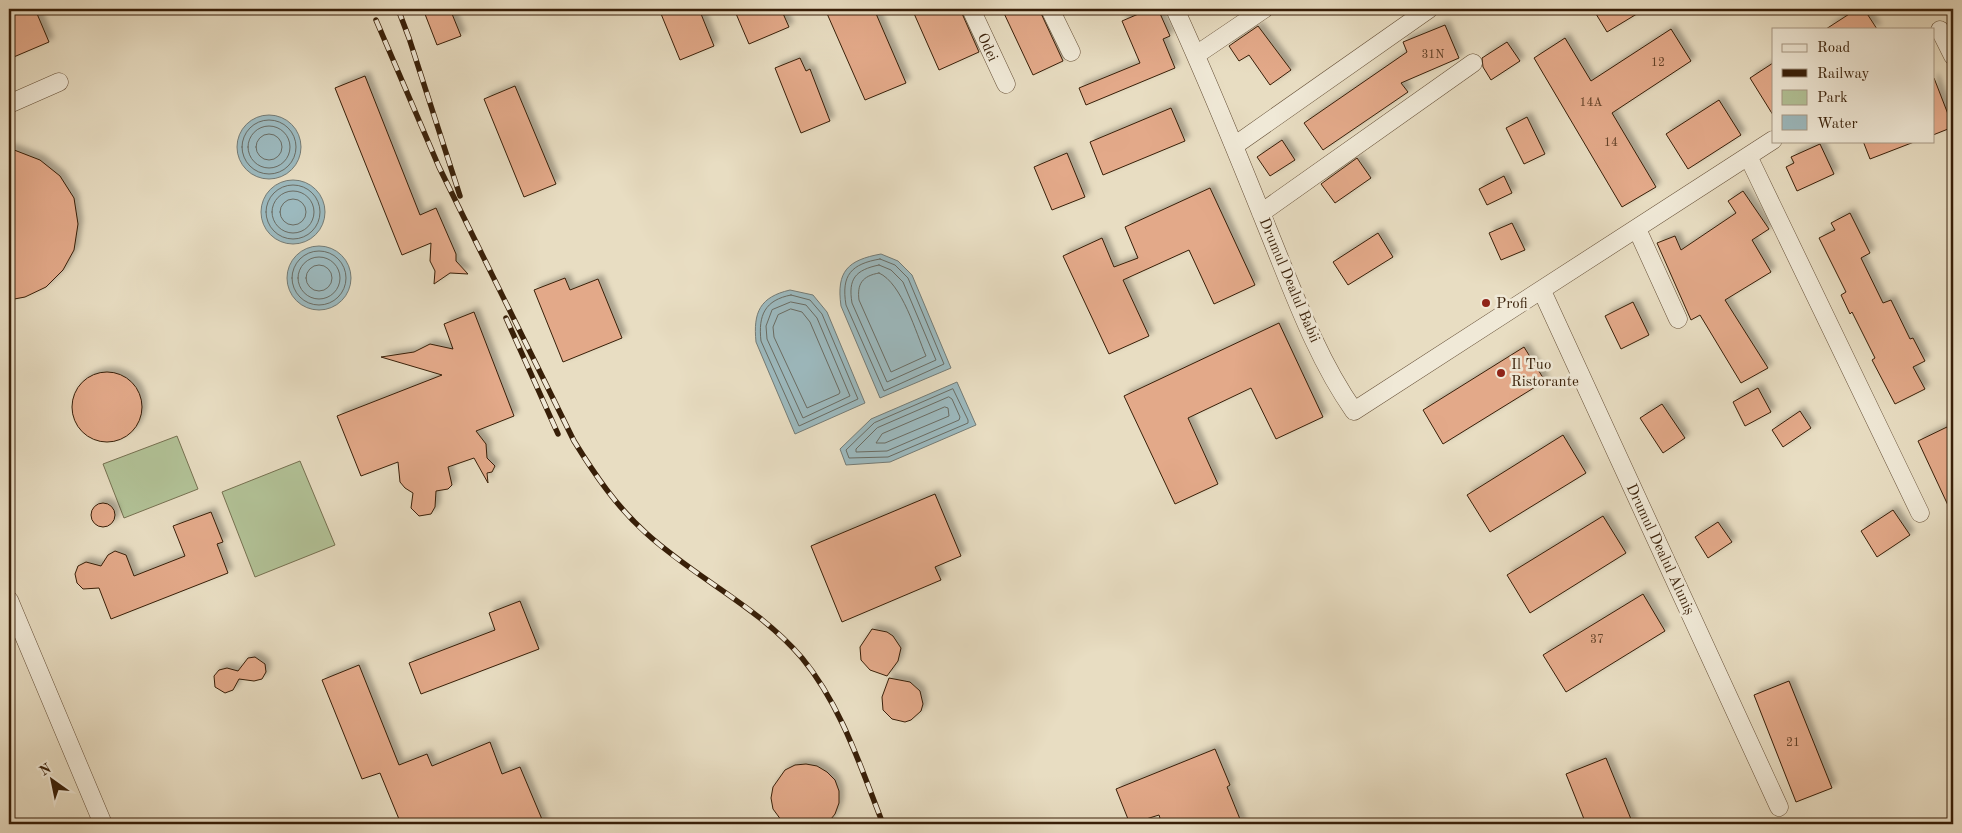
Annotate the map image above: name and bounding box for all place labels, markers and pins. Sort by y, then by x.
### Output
marker: Profi [1480,297,1492,309]
place label: Profi [1496,297,1528,312]
place label: Il Tuo Ristorante [1511,358,1579,390]
marker: Il Tuo Ristorante [1495,367,1507,379]

